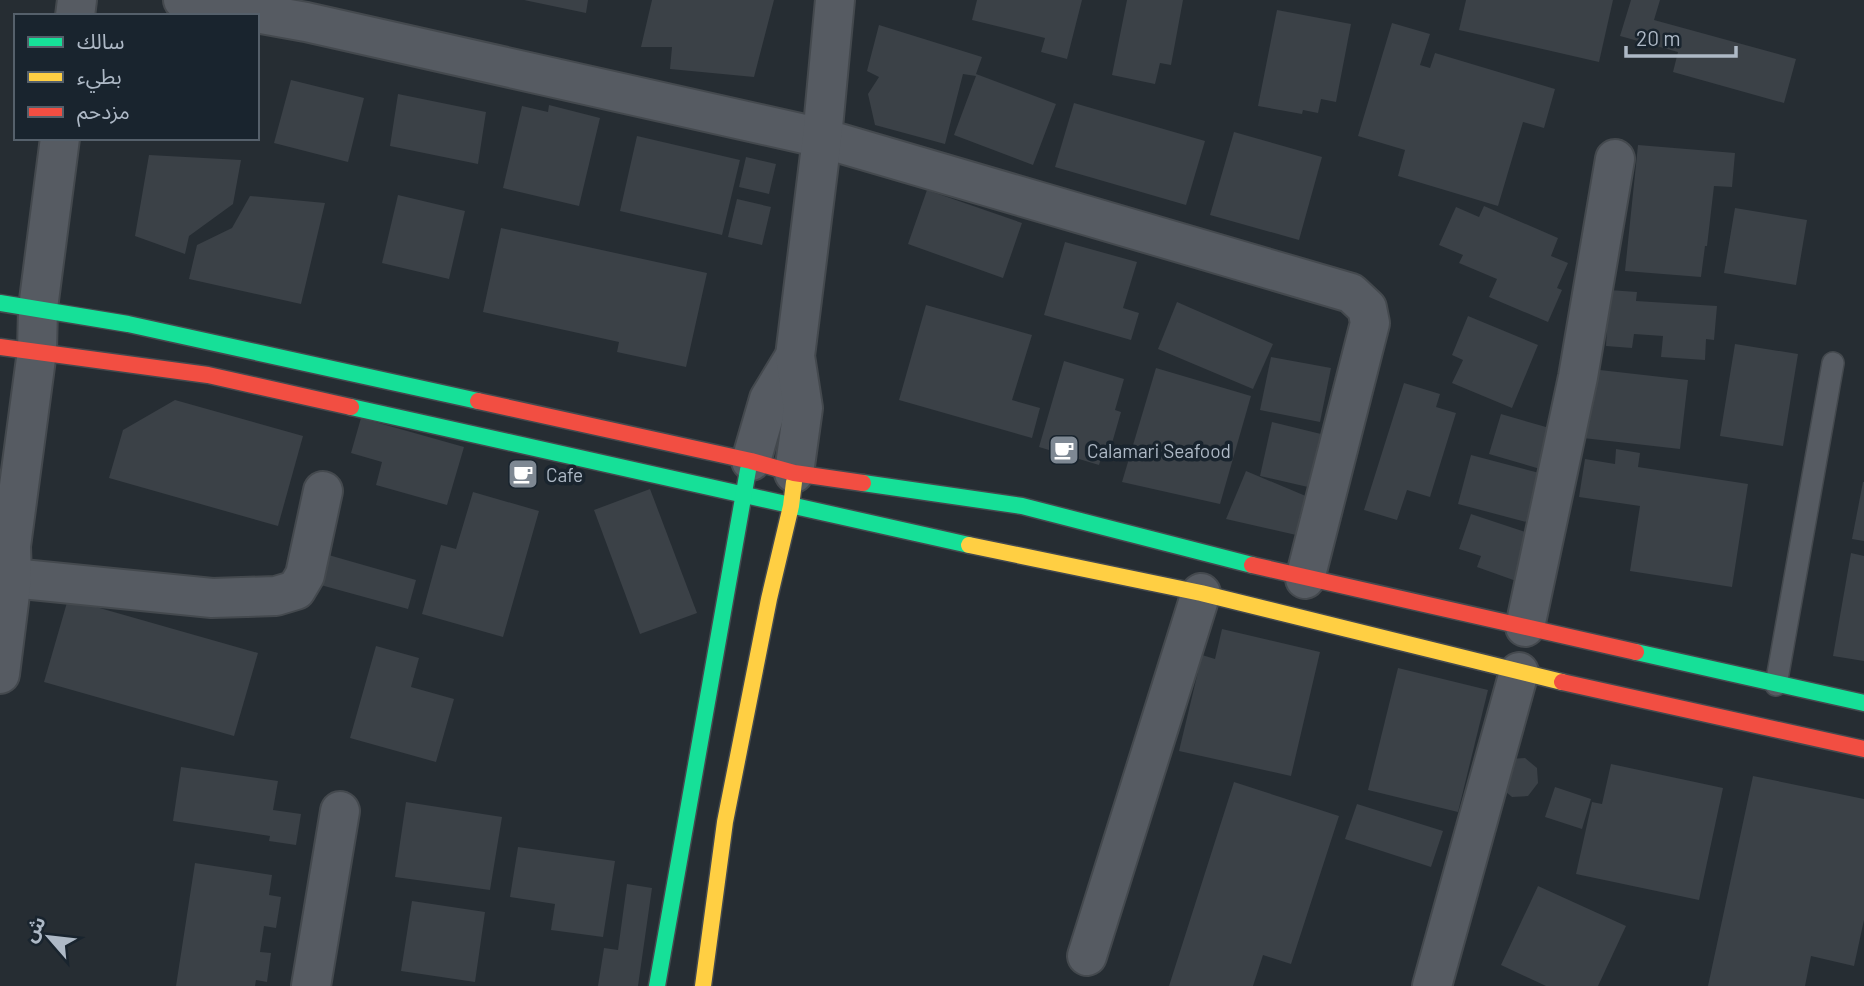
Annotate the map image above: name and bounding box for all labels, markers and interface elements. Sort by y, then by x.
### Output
legend [14,14,259,140]
scale bar [1626,14,1736,58]
text: 20 m [1636,25,1681,50]
text: سالك [77,28,124,53]
text: بطيء [77,63,122,93]
text: مزدحم [77,98,130,127]
cafe icon: Calamari Seafood [1047,433,1081,467]
place label: Calamari Seafood [1087,439,1231,462]
cafe icon: Cafe [506,457,540,491]
place label: Cafe [546,463,583,486]
north arrow [14,902,84,972]
text: ش [17,912,50,946]

